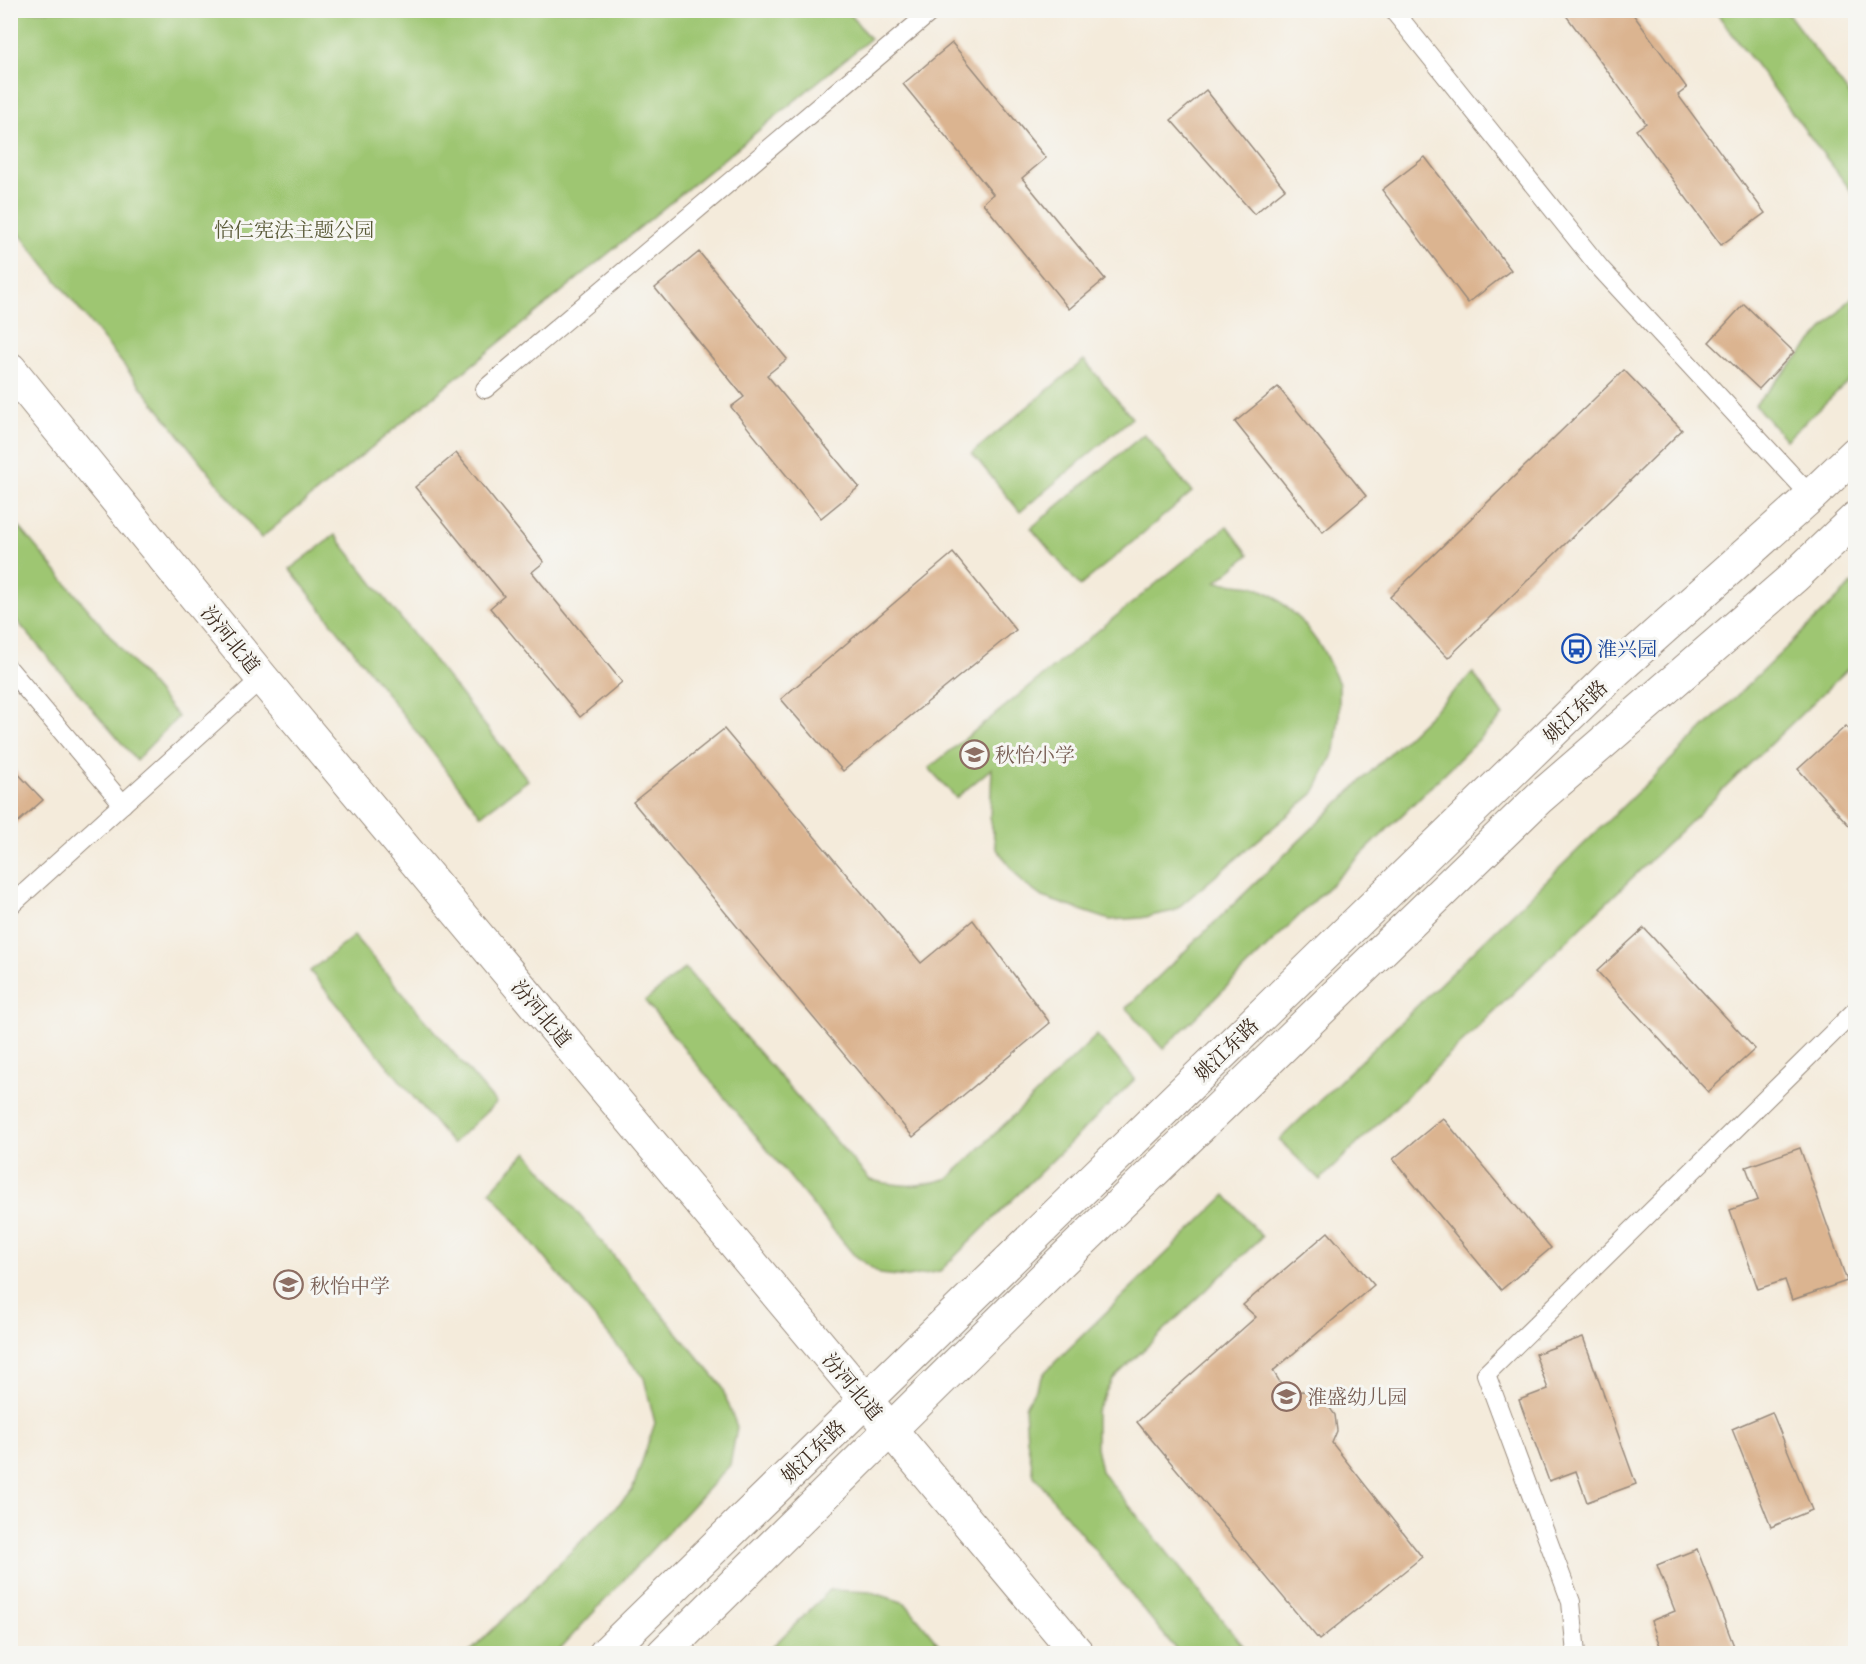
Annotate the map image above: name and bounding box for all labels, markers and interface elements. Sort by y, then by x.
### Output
park label: 怡仁宪法主题公园 [214,215,374,244]
street label: 汾河北道 [195,599,267,679]
bus stop icon: 淮兴园 [1560,632,1592,664]
place label: 淮兴园 [1597,634,1657,663]
street label: 姚江东路 [1536,673,1614,749]
school or university icon: 秋怡小学 [958,738,990,770]
place label: 秋怡小学 [995,740,1075,769]
street label: 汾河北道 [505,973,579,1053]
street label: 姚江东路 [1187,1011,1265,1087]
school or university icon: 秋怡中学 [273,1269,305,1301]
place label: 秋怡中学 [310,1271,390,1300]
street label: 汾河北道 [816,1346,890,1426]
school or university icon: 淮盛幼儿园 [1270,1380,1302,1412]
place label: 淮盛幼儿园 [1307,1382,1407,1411]
street label: 姚江东路 [774,1413,852,1489]

